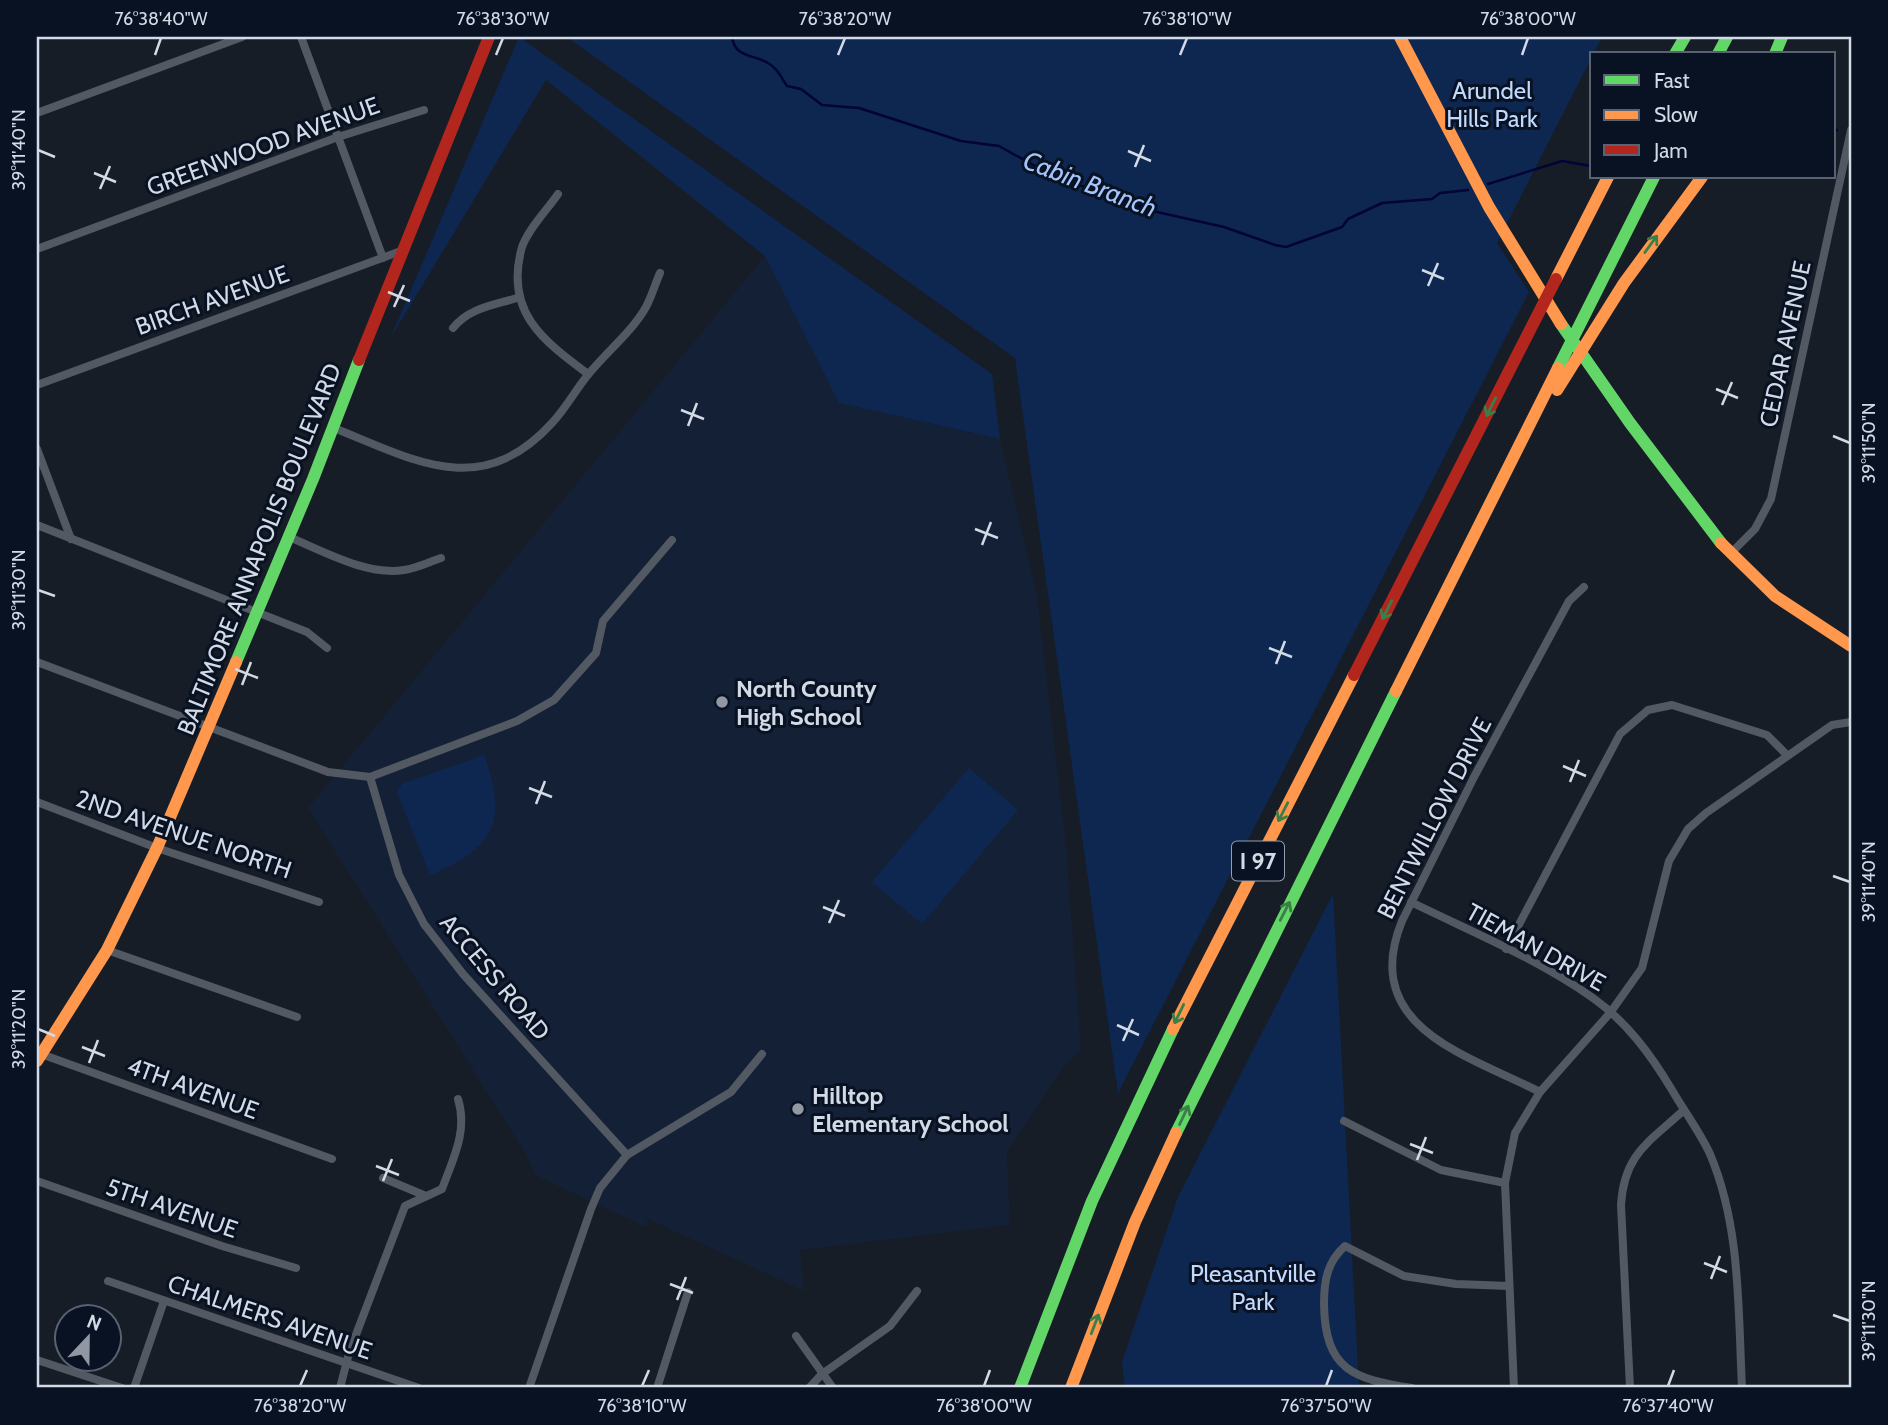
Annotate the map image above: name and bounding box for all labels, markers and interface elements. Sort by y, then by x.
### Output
text: 76°38'40"W [114,8,208,30]
text: 76°38'30"W [457,8,549,30]
text: 76°38'20"W [799,8,891,30]
text: 76°38'10"W [1143,8,1231,30]
text: 76°38'00"W [1480,8,1576,30]
legend [1590,52,1836,178]
text: Fast [1654,68,1690,93]
park label: Arundel Hills Park [1446,76,1538,133]
street label: GREENWOOD AVENUE [143,90,383,202]
text: Slow [1654,102,1698,127]
text: 39°11'40"N [8,109,30,191]
text: Jam [1653,138,1688,163]
water label: Cabin Branch [1019,144,1161,224]
one-way arrow [1644,235,1658,254]
street label: CEDAR AVENUE [1753,258,1817,430]
street label: BIRCH AVENUE [131,259,293,341]
street label: BALTIMORE ANNAPOLIS BOULEVARD [171,359,347,739]
one-way arrow [1483,396,1497,417]
text: 39°11'50"N [1858,403,1880,483]
text: 39°11'30"N [8,550,30,630]
one-way arrow [1379,599,1393,619]
place label: North County High School [736,674,877,731]
marker: North County High School [714,694,730,710]
street label: BENTWILLOW DRIVE [1371,713,1497,923]
street label: 2ND AVENUE NORTH [72,783,296,885]
one-way arrow [1275,801,1289,822]
text: 39°11'40"N [1858,841,1880,923]
road number: I 97 [1232,842,1284,880]
street label: TIEMAN DRIVE [1461,897,1611,997]
one-way arrow [1278,901,1292,922]
street label: ACCESS ROAD [434,908,556,1046]
text: 39°11'20"N [8,989,30,1069]
one-way arrow [1172,1003,1186,1024]
street label: 4TH AVENUE [123,1051,263,1125]
place label: Hilltop Elementary School [812,1081,1009,1138]
marker: Hilltop Elementary School [790,1101,806,1117]
one-way arrow [1178,1105,1191,1126]
street label: 5TH AVENUE [102,1172,242,1244]
park label: Pleasantville Park [1190,1259,1316,1316]
street label: CHALMERS AVENUE [164,1268,376,1366]
text: 39°11'30"N [1858,1281,1880,1361]
north arrow [52,1302,122,1372]
text: N [84,1310,105,1336]
one-way arrow [1089,1314,1102,1336]
text: 76°38'20"W [254,1395,346,1417]
text: 76°38'10"W [598,1395,686,1417]
text: 76°38'00"W [936,1395,1032,1417]
text: 76°37'50"W [1281,1395,1371,1417]
text: 76°37'40"W [1622,1395,1714,1417]

